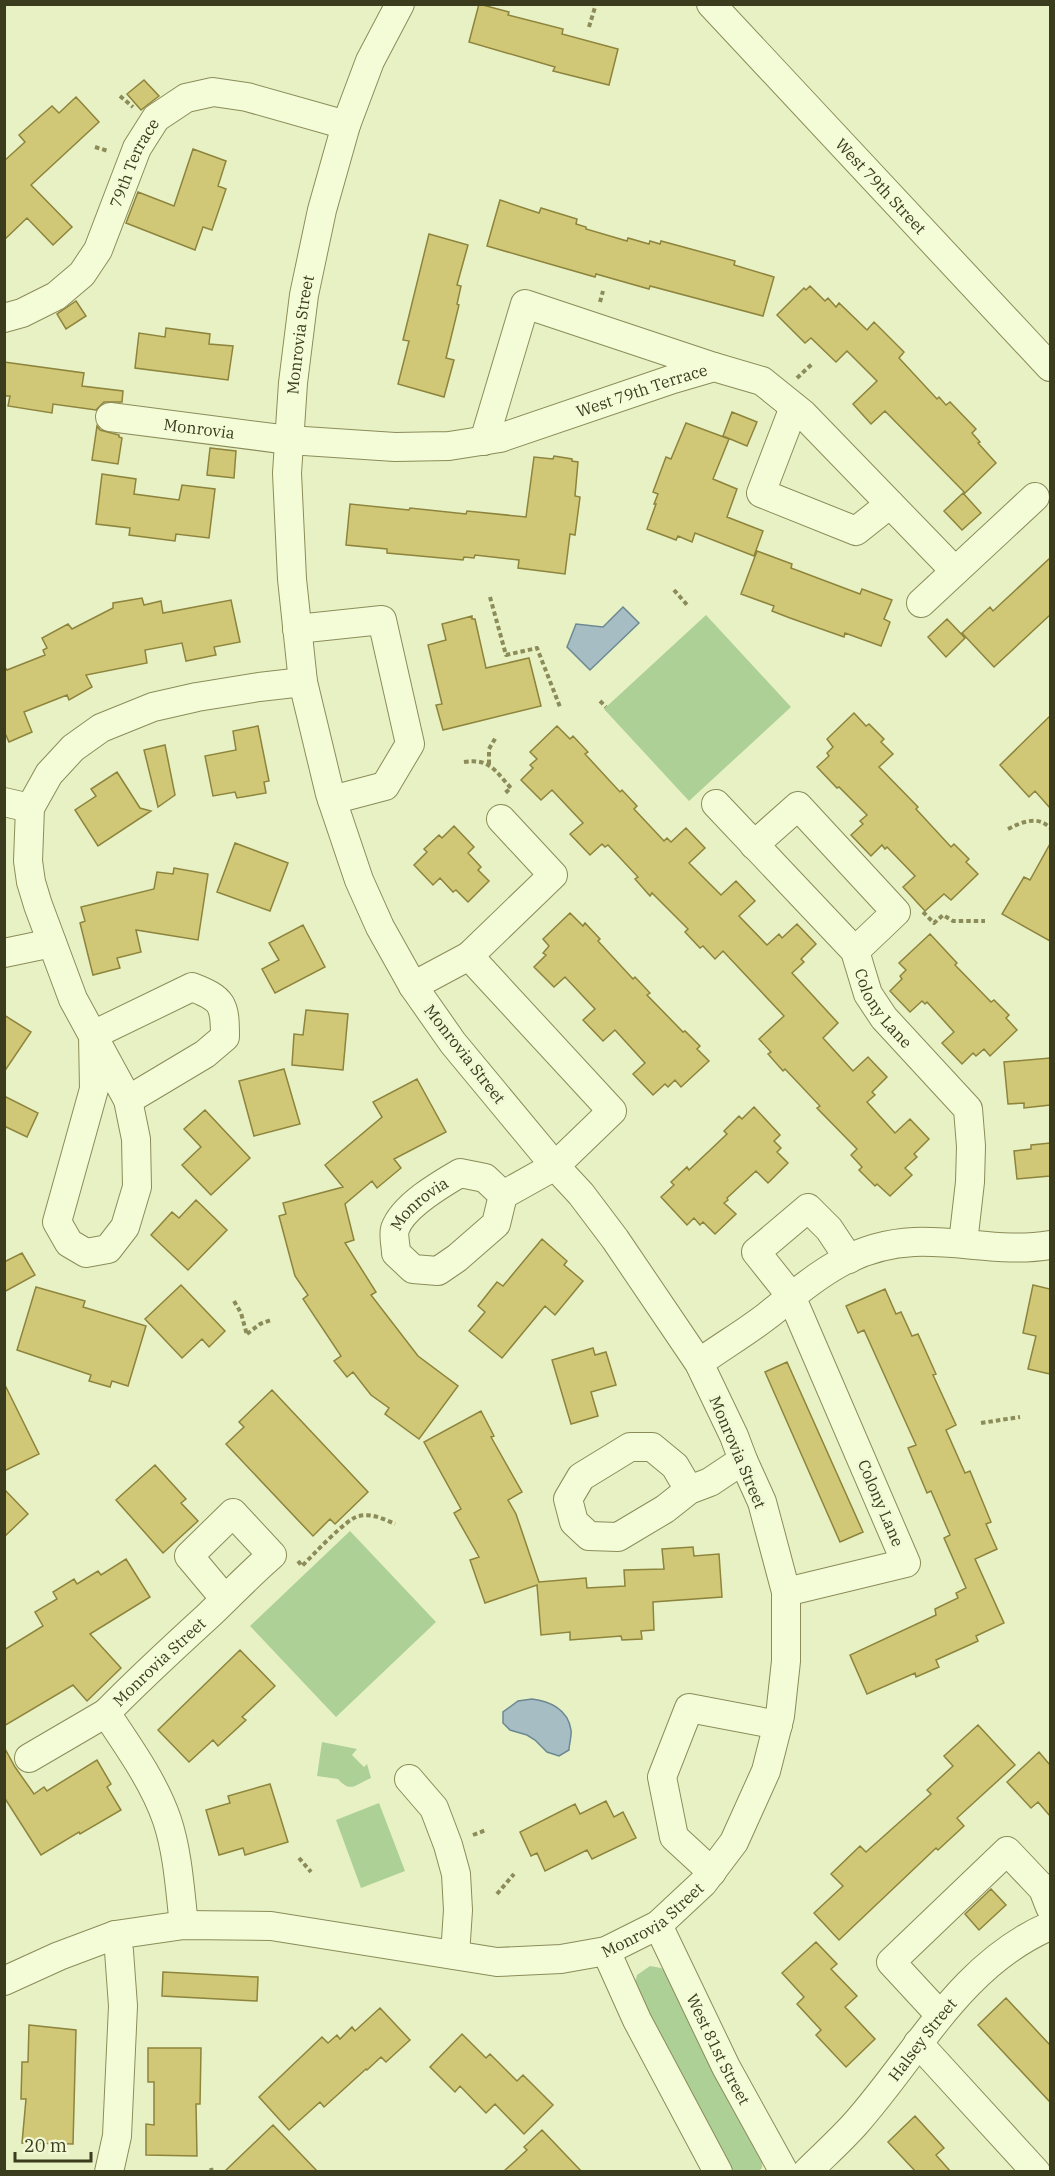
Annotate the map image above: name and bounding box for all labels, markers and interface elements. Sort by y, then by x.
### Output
street label: 79th Terrace [105,114,163,210]
street label: West 79th Street [831,134,931,238]
street label: Monrovia Street [282,273,318,395]
street label: West 79th Terrace [574,359,710,421]
street label: Monrovia [163,414,236,443]
street label: Colony Lane [851,966,917,1052]
street label: Monrovia Street [420,1001,510,1108]
street label: Monrovia [386,1172,452,1234]
street label: Monrovia Street [705,1393,771,1512]
street label: Colony Lane [854,1457,908,1549]
street label: Monrovia Street [109,1613,210,1710]
street label: Monrovia Street [598,1878,708,1962]
street label: West 81st Street [682,1990,755,2108]
street label: Halsey Street [884,1993,961,2085]
scale bar [15,2125,92,2163]
text: 20 m [24,2134,67,2157]

